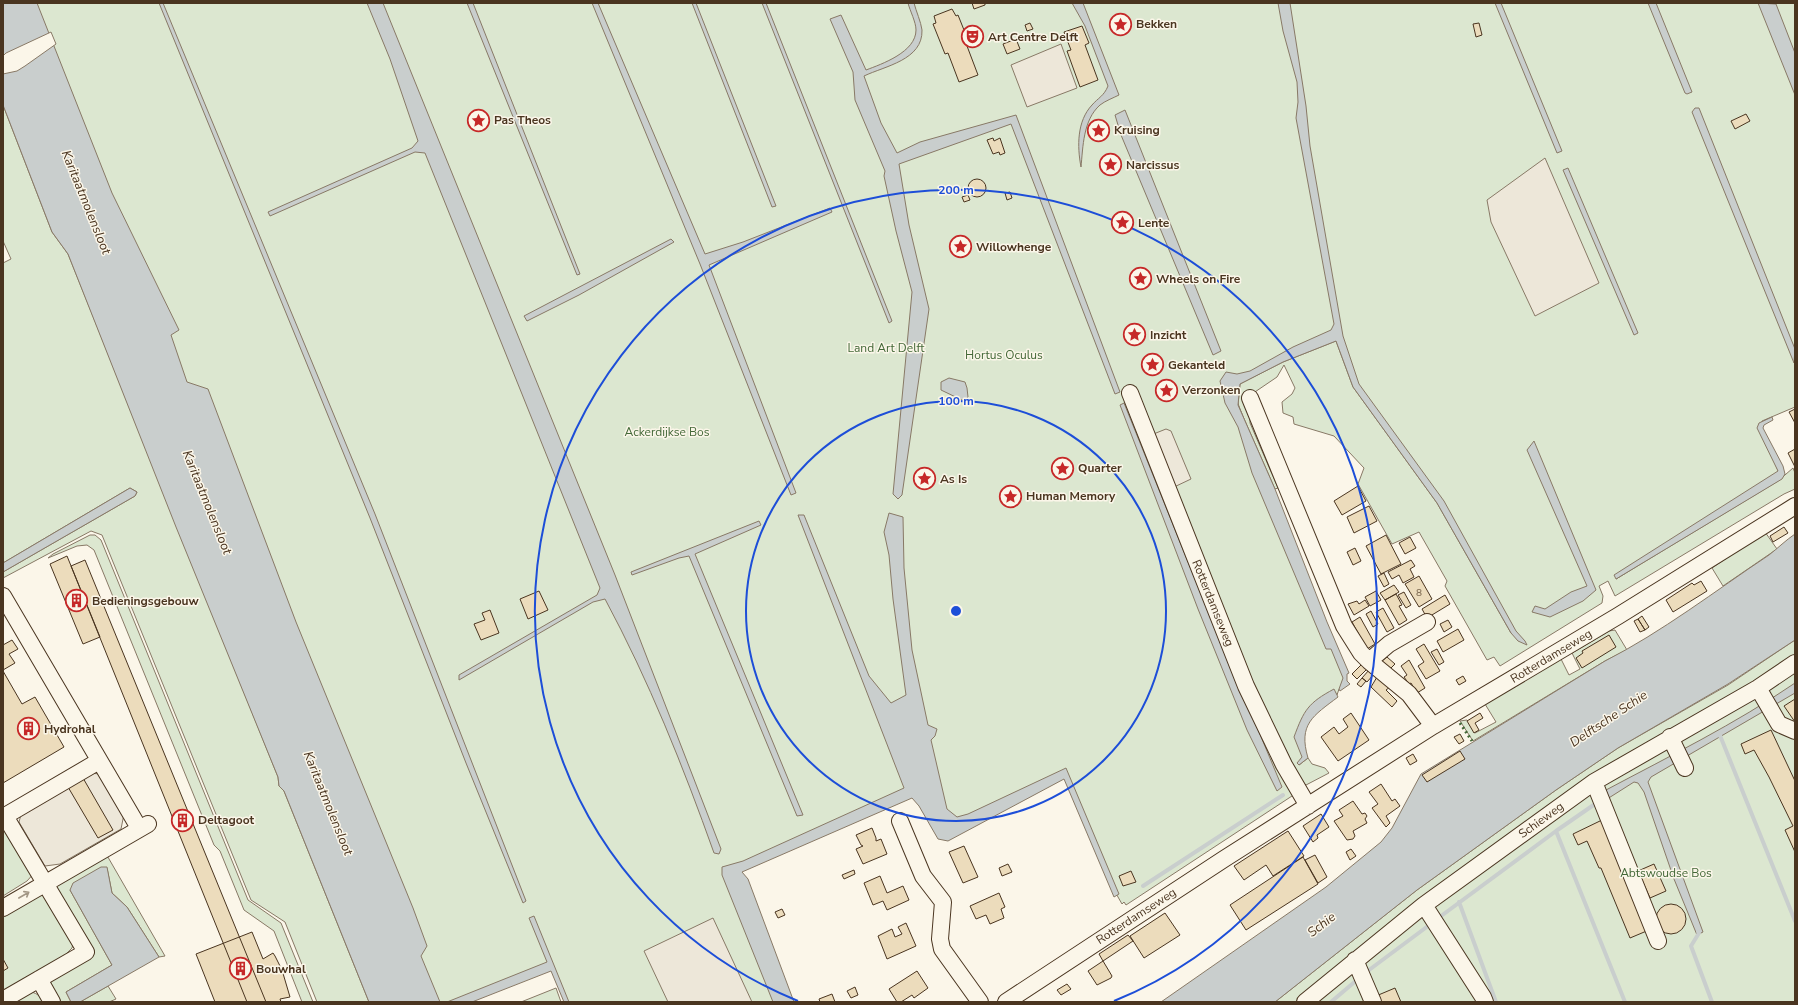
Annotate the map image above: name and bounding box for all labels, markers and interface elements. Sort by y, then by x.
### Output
place icon: Bekken [1108,11,1134,37]
place label: Bekken [1136,16,1177,32]
theatre icon: Art Centre Delft [959,24,985,50]
place label: Art Centre Delft [988,29,1078,45]
place icon: Pas Theos [465,107,491,133]
place label: Pas Theos [494,112,551,128]
place icon: Kruising [1086,117,1112,143]
place label: Kruising [1114,122,1160,138]
water label: Karitaatmolensloot [57,148,115,258]
place icon: Narcissus [1098,152,1124,178]
place label: Narcissus [1126,157,1180,173]
text: 200 m [938,182,974,198]
place icon: Lente [1110,210,1136,236]
place label: Lente [1138,215,1170,231]
place icon: Willowhenge [948,234,974,260]
place label: Willowhenge [976,239,1052,255]
place icon: Wheels on Fire [1127,266,1153,292]
place label: Wheels on Fire [1156,271,1241,287]
place icon: Inzicht [1122,322,1148,348]
place label: Inzicht [1150,327,1187,343]
park label: Land Art Delft [847,340,925,356]
park label: Hortus Oculus [965,347,1043,363]
place icon: Gekanteld [1140,352,1166,378]
place label: Gekanteld [1168,357,1225,373]
place icon: Verzonken [1154,377,1180,403]
place label: Verzonken [1181,382,1240,398]
text: 100 m [938,393,974,409]
park label: Ackerdijkse Bos [625,424,710,440]
water label: Karitaatmolensloot [178,448,236,558]
place icon: Quarter [1050,455,1076,481]
place label: Quarter [1078,460,1122,476]
place icon: As Is [911,466,937,492]
place label: As Is [940,471,967,487]
place icon: Human Memory [998,483,1024,509]
place label: Human Memory [1026,488,1116,504]
street label: Rotterdamseweg [1188,557,1238,649]
house number: 8 [1416,586,1422,600]
building icon: Bedieningsgebouw [63,588,89,614]
place label: Bedieningsgebouw [92,593,200,609]
centre of rings [949,604,963,618]
street label: Rotterdamseweg [1507,625,1595,687]
water label: Delftsche Schie [1566,686,1651,751]
building icon: Hydrohal [16,716,42,742]
place label: Hydrohal [44,721,96,737]
water label: Karitaatmolensloot [299,749,357,859]
street label: Schieweg [1515,798,1567,842]
building icon: Deltagoot [169,807,195,833]
place label: Deltagoot [198,812,255,828]
park label: Abtswoudse Bos [1620,865,1712,881]
street label: Rotterdamseweg [1093,884,1179,948]
one-way arrow [18,891,30,899]
water label: Schie [1304,908,1340,942]
building icon: Bouwhal [228,956,254,982]
place label: Bouwhal [256,961,306,977]

